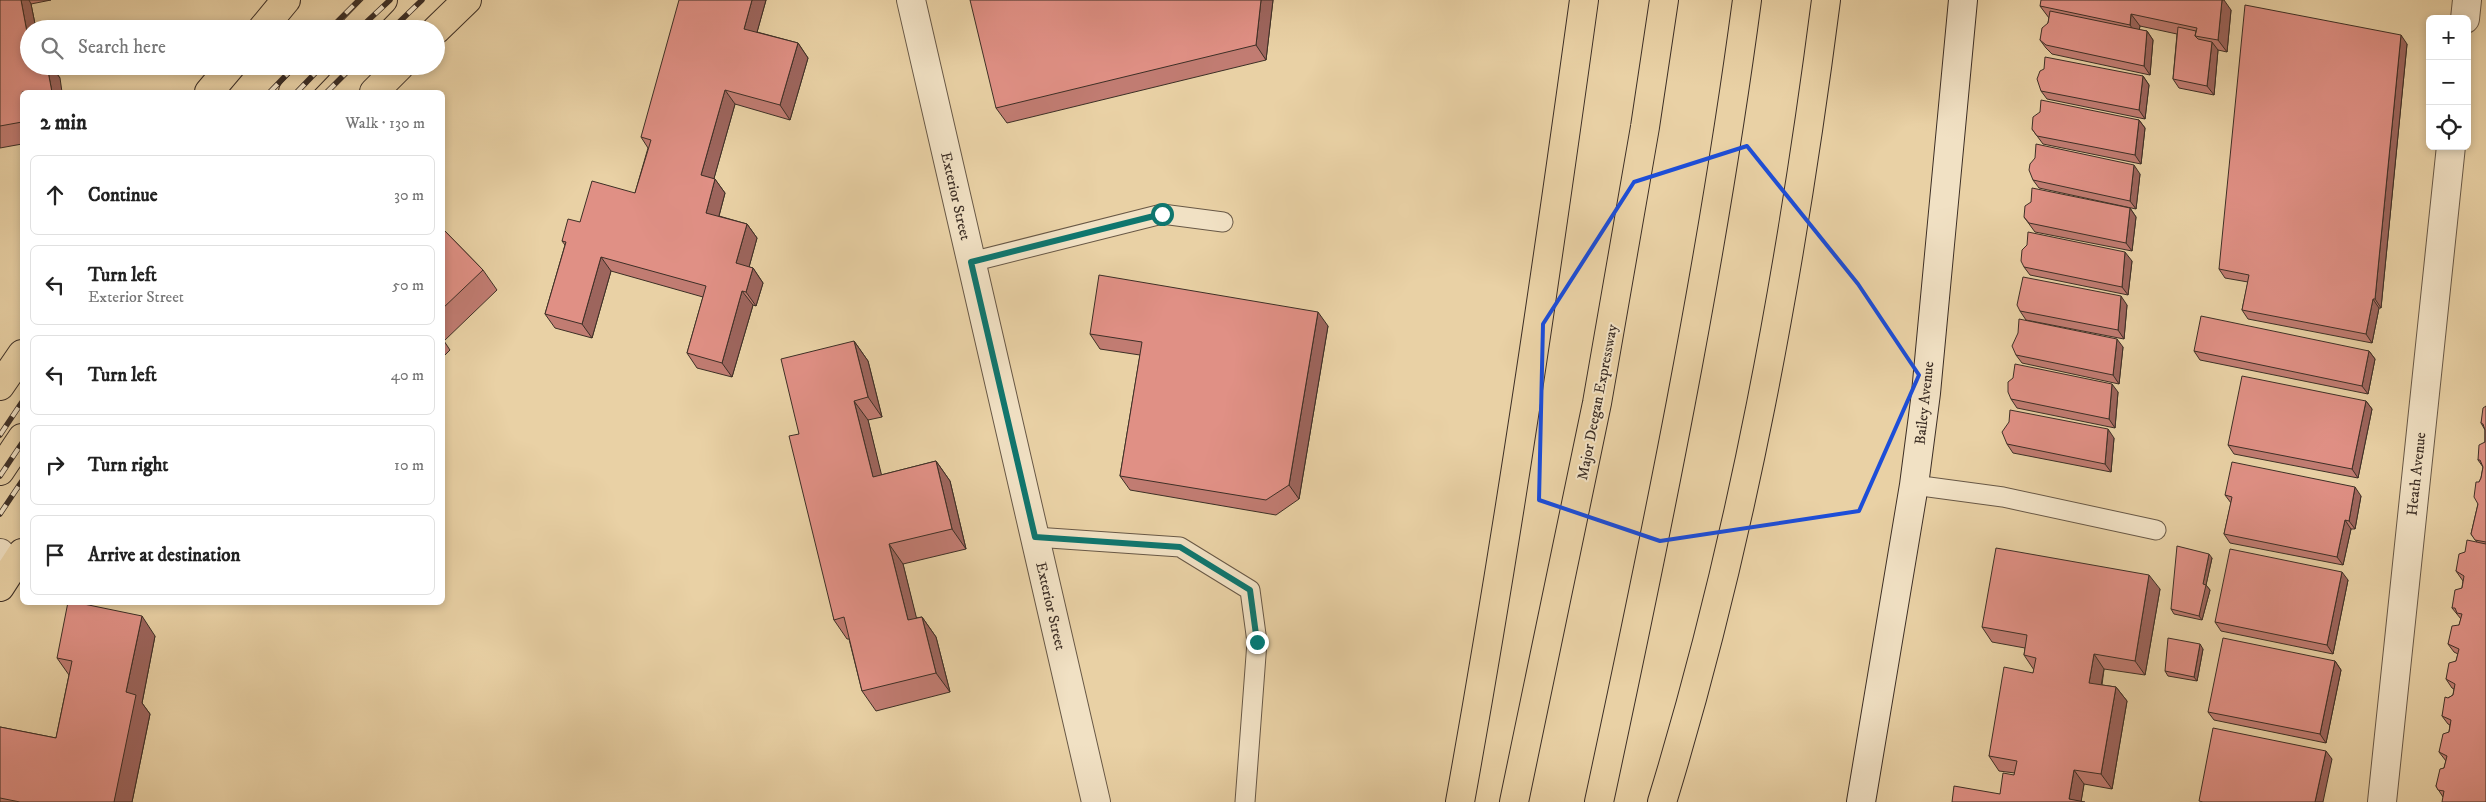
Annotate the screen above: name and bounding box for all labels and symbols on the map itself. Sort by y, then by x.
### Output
street label: Exterior Street [936,150,975,242]
route start [1151,203,1174,226]
street label: Major Deegan Expressway [1573,322,1622,482]
street label: Bailey Avenue [1911,360,1938,446]
street label: Heath Avenue [2403,431,2430,517]
street label: Exterior Street [1031,560,1070,652]
route end [1246,631,1269,654]

